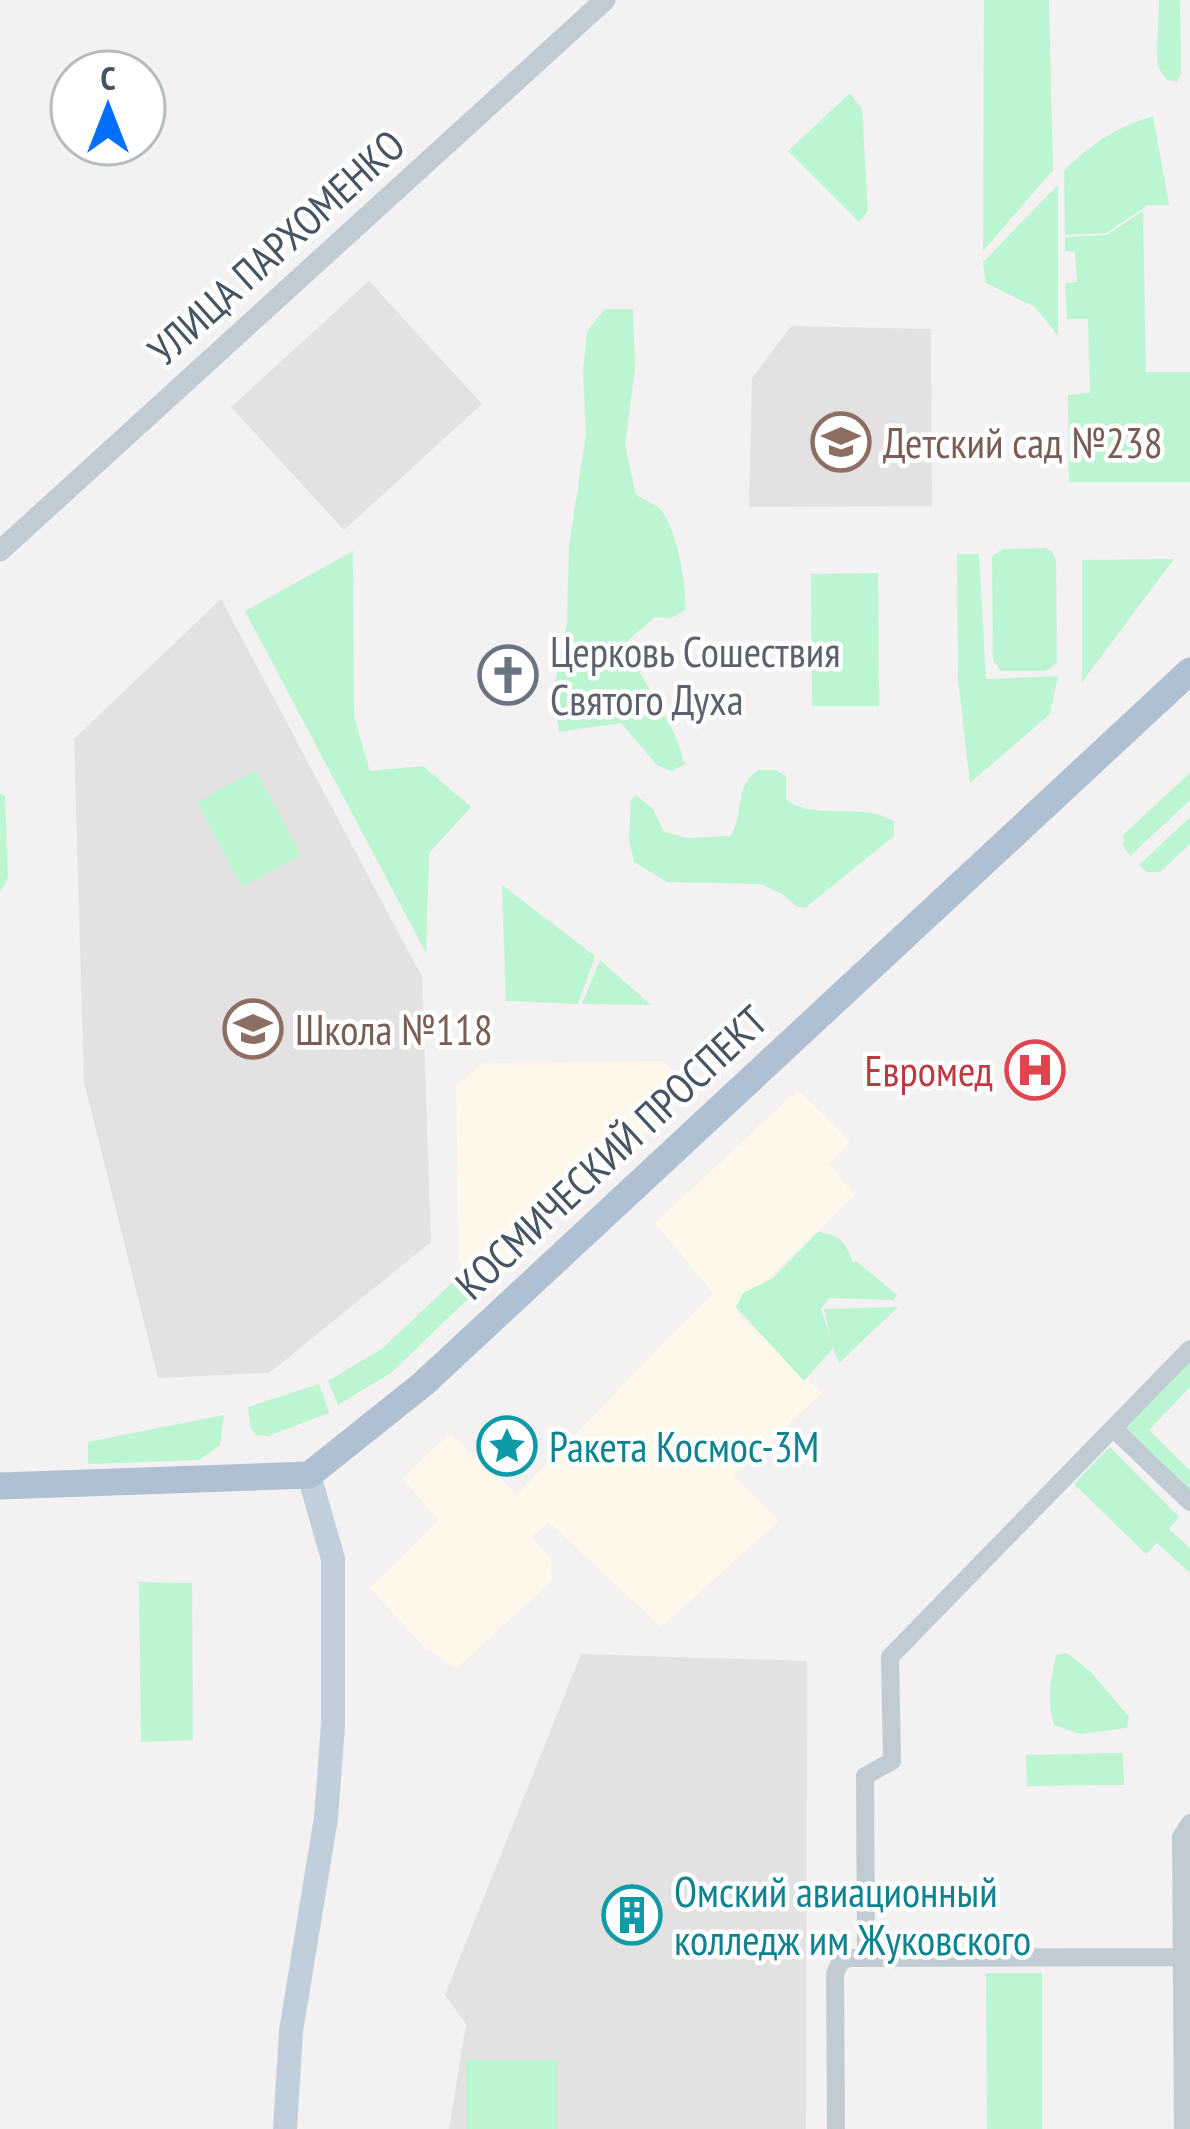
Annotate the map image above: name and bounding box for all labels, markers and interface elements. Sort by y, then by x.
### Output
north arrow [48,48,168,168]
text: С [100,56,116,99]
street label: УЛИЦА ПАРХОМЕНКО [136,117,416,377]
school or university icon: Детский сад №238 [810,411,872,473]
place label: Детский сад №238 [883,415,1163,470]
place label: Церковь Сошествия Святого Духа [550,624,840,727]
church icon: Церковь Сошествия Святого Духа [477,644,539,706]
street label: КОСМИЧЕСКИЙ ПРОСПЕКТ [444,993,779,1311]
school or university icon: Школа №118 [222,998,284,1060]
place label: Школа №118 [295,1002,493,1057]
hospital icon: Евромед [1004,1039,1066,1101]
place label: Евромед [865,1043,993,1098]
place icon: Ракета Космос-3М [476,1415,538,1477]
place label: Ракета Космос-3М [549,1419,819,1474]
place label: Омский авиационный колледж им Жуковского [674,1864,1031,1967]
building icon: Омский авиационный колледж им Жуковского [601,1884,663,1946]

